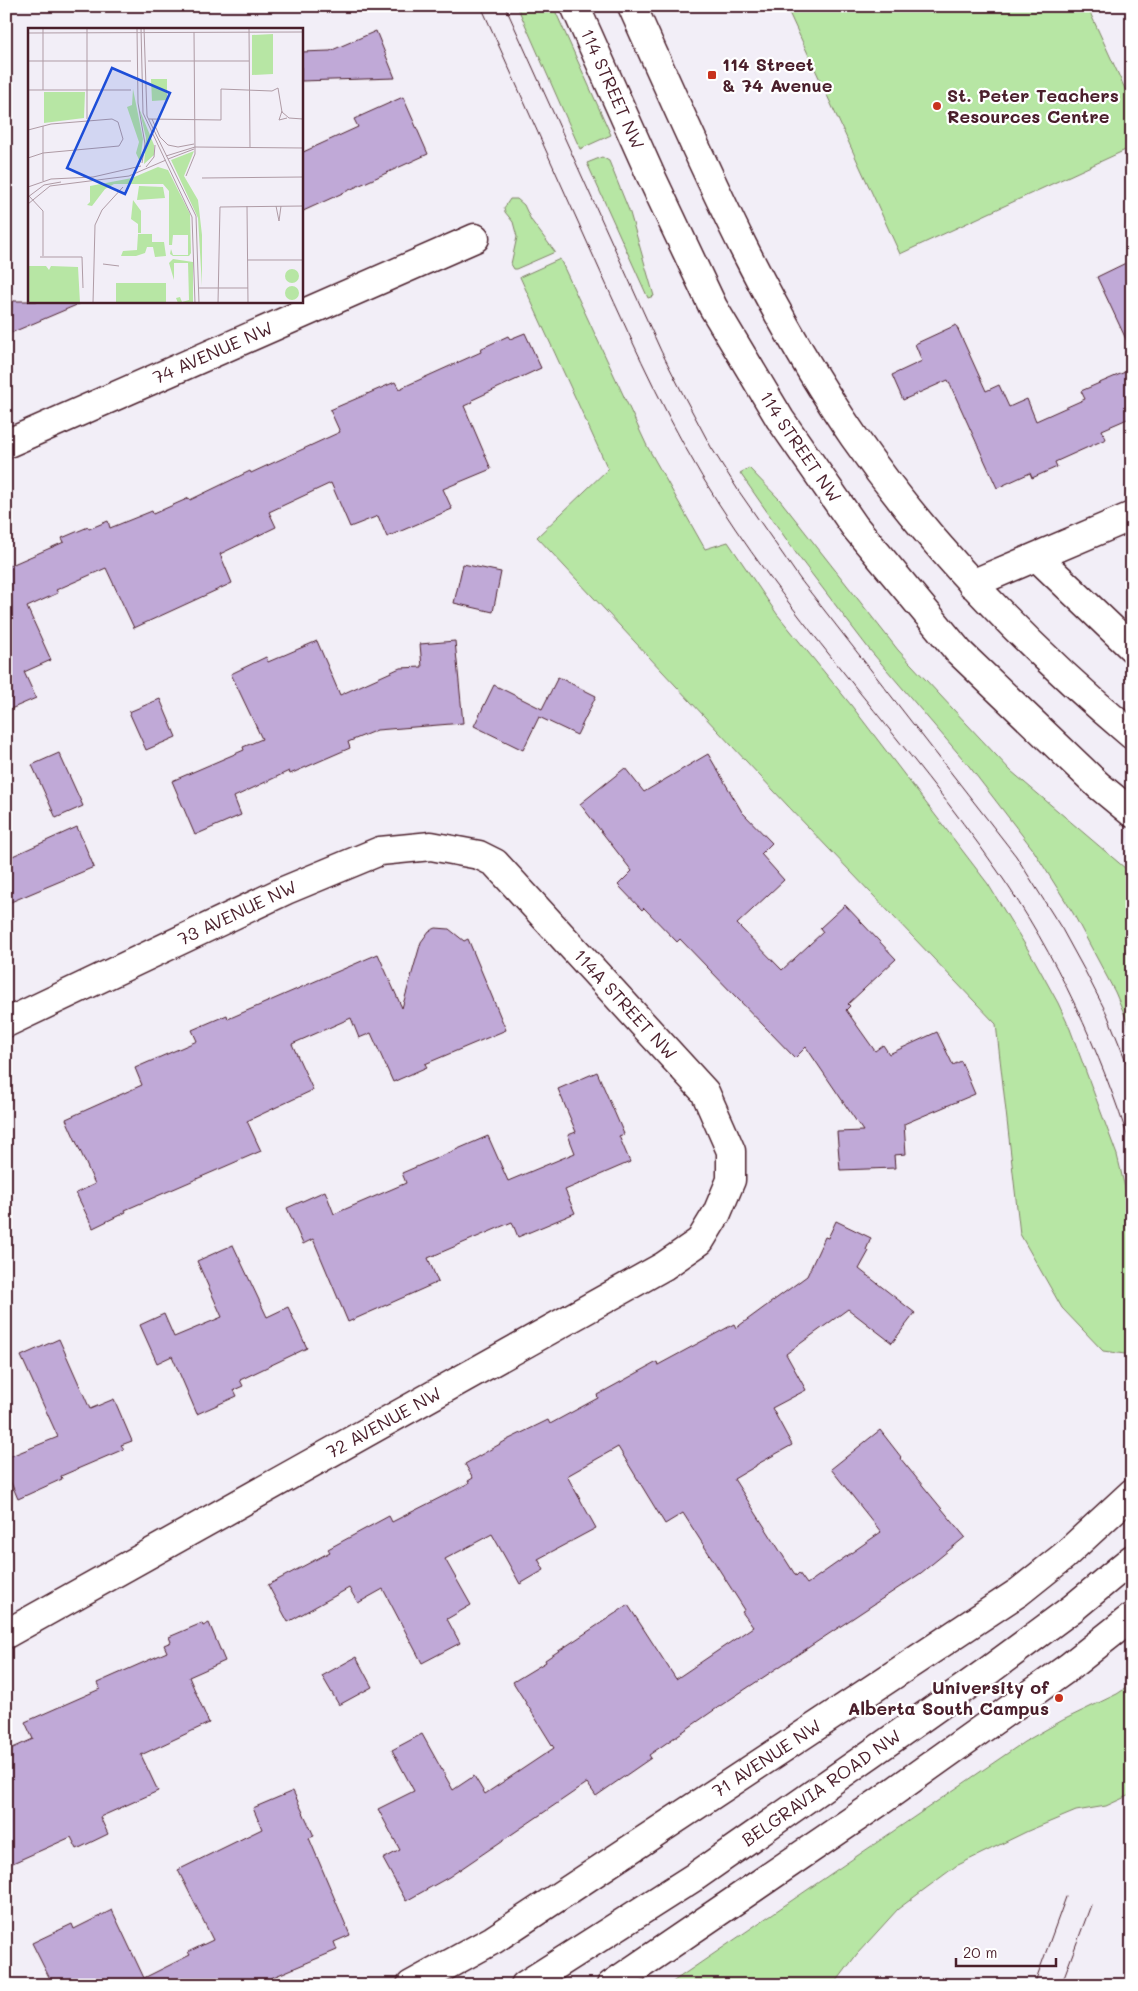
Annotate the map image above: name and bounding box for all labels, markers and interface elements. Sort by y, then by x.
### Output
street label: 114 STREET NW [576,25,650,153]
inset map [28,28,302,302]
place label: 114 Street & 74 Avenue [722,52,833,97]
marker: 114 Street & 74 Avenue [706,69,718,81]
place label: St. Peter Teachers Resources Centre [947,83,1119,128]
marker: St. Peter Teachers Resources Centre [931,100,943,112]
street label: 74 AVENUE NW [149,315,276,389]
street label: 114 STREET NW [755,386,847,507]
street label: 73 AVENUE NW [174,874,300,951]
street label: 114A STREET NW [569,944,683,1065]
street label: 72 AVENUE NW [322,1381,445,1464]
place label: University of Alberta South Campus [848,1675,1049,1720]
marker: University of Alberta South Campus [1053,1692,1065,1704]
street label: 71 AVENUE NW [707,1713,826,1803]
street label: BELGRAVIA ROAD NW [737,1723,905,1851]
scale bar [956,1936,1056,1968]
text: 20 m [963,1942,997,1962]

